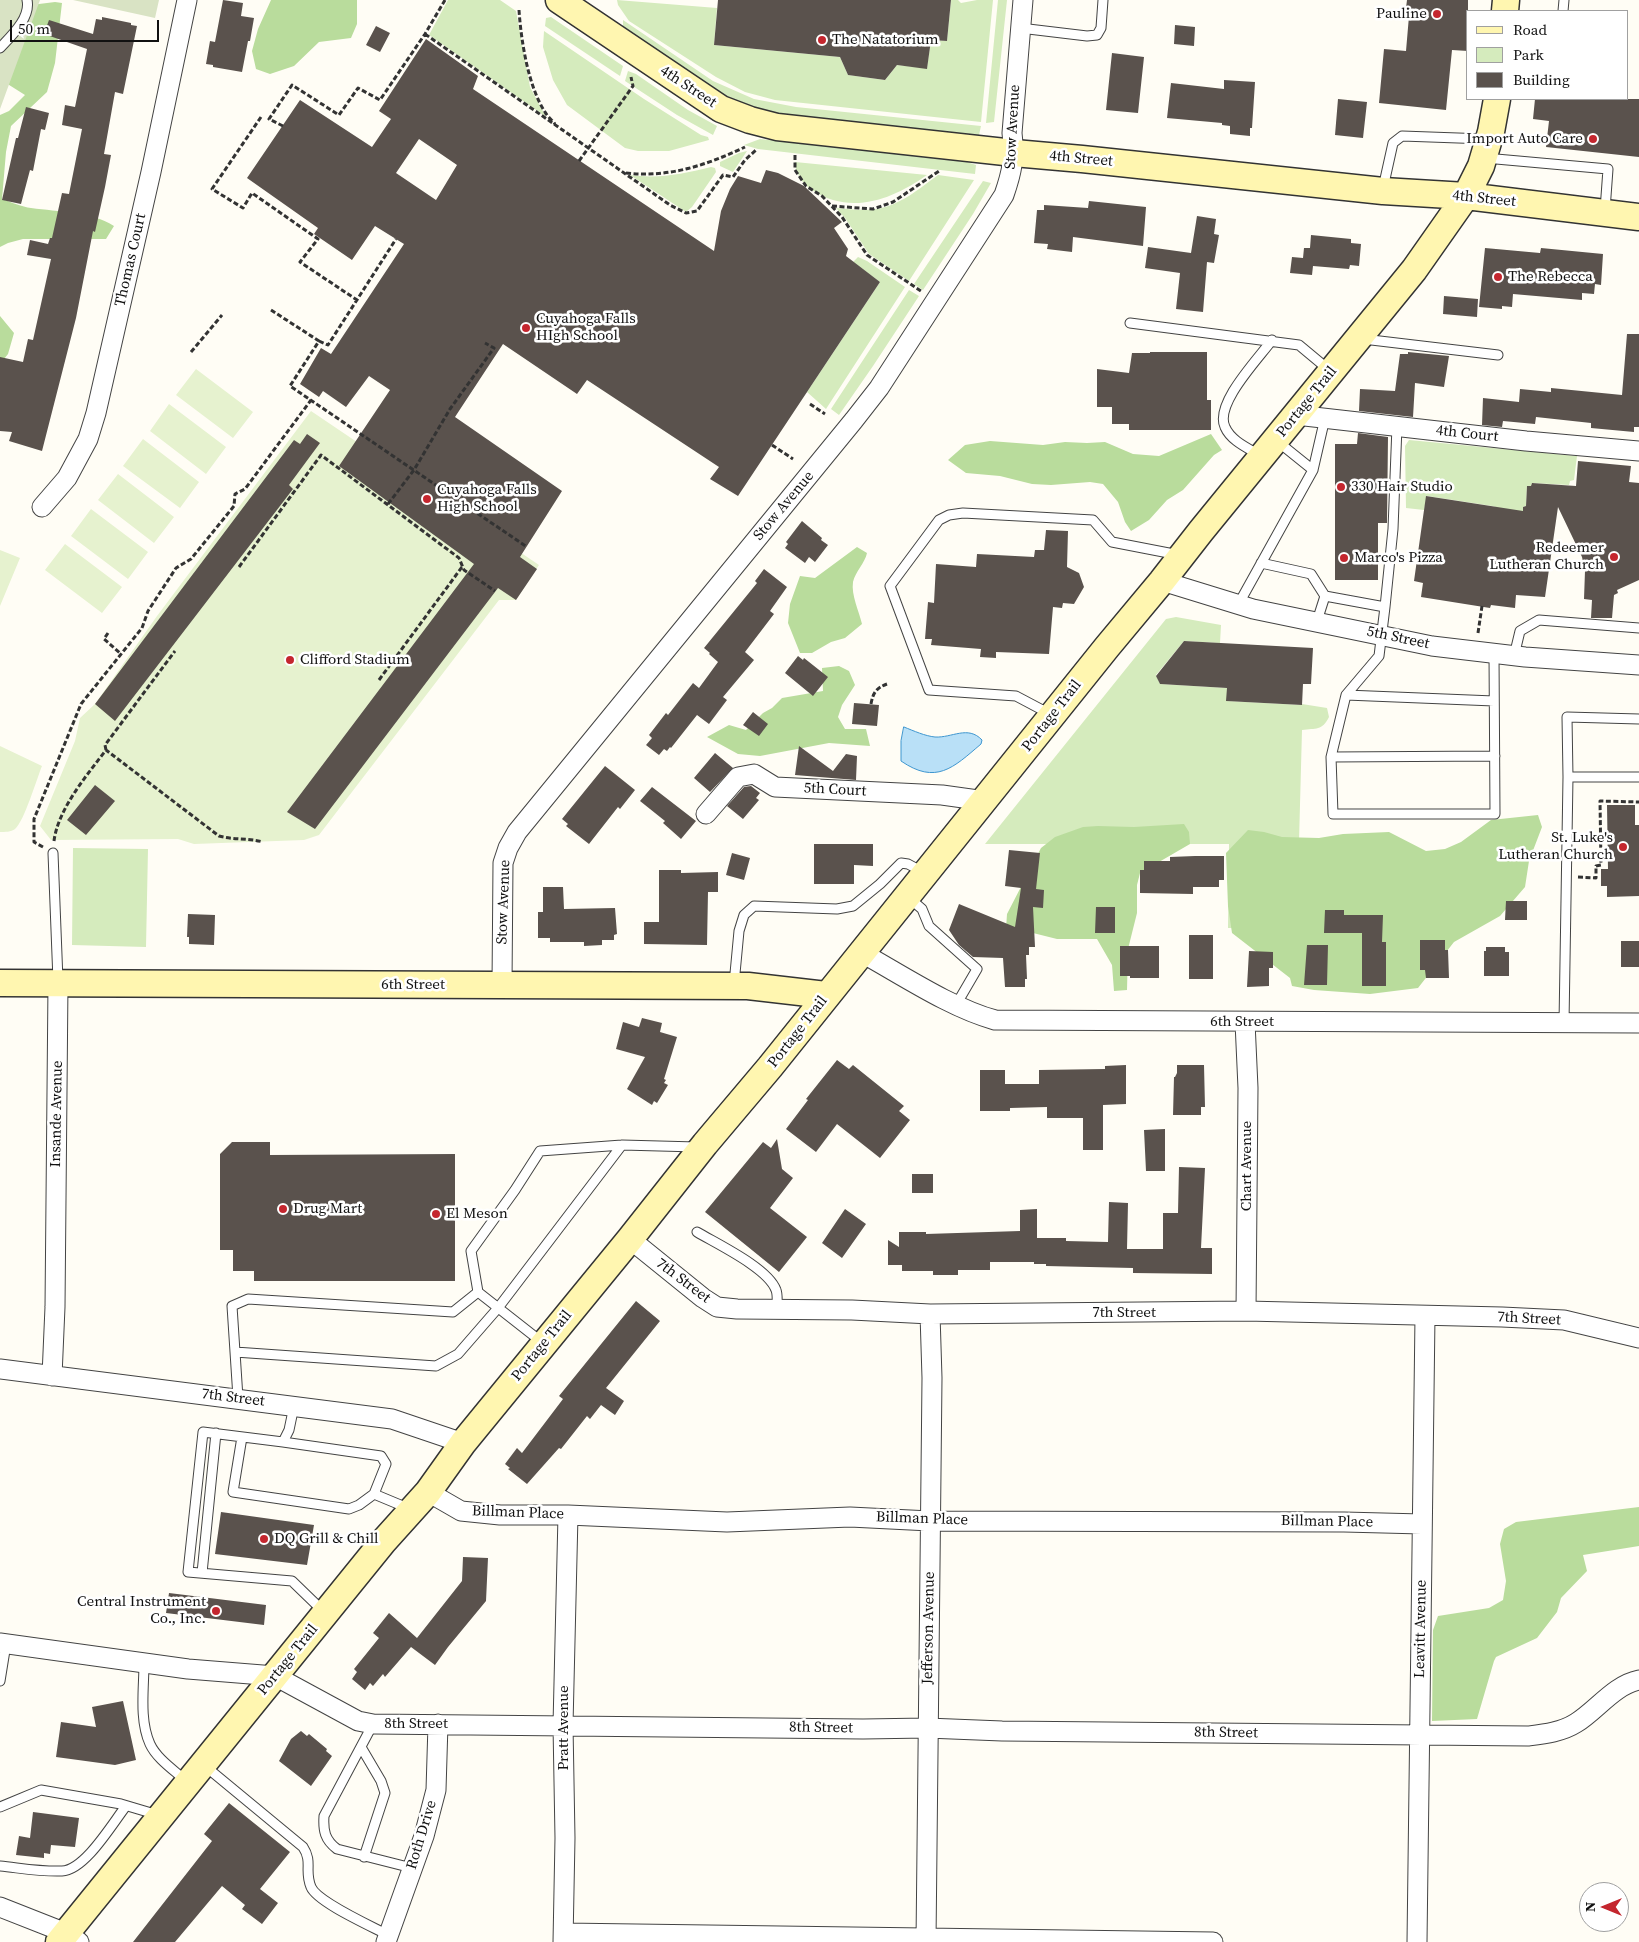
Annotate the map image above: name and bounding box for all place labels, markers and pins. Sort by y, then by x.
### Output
place label: Pauline [1376,5,1427,23]
marker: Pauline [1431,8,1443,20]
place label: The Natatorium [832,31,938,49]
marker: The Natatorium [816,34,828,46]
place label: Import Auto Care [1466,130,1583,148]
marker: Import Auto Care [1587,133,1599,145]
place label: The Rebecca [1508,268,1593,286]
marker: The Rebecca [1492,271,1504,283]
place label: Cuyahoga Falls HIgh School [536,310,636,345]
marker: Cuyahoga Falls HIgh School [520,322,532,334]
place label: 330 Hair Studio [1351,478,1453,496]
place label: Cuyahoga Falls High School [437,481,537,516]
marker: 330 Hair Studio [1335,481,1347,493]
marker: Cuyahoga Falls High School [421,493,433,505]
place label: Redeemer Lutheran Church [1489,539,1604,574]
place label: Marco's Pizza [1354,549,1443,567]
marker: Redeemer Lutheran Church [1608,551,1620,563]
marker: Marco's Pizza [1338,552,1350,564]
place label: Clifford Stadium [300,651,410,669]
marker: Clifford Stadium [284,654,296,666]
place label: St. Luke's Lutheran Church [1498,829,1613,864]
marker: St. Luke's Lutheran Church [1617,841,1629,853]
place label: Drug Mart [293,1200,362,1218]
marker: Drug Mart [277,1203,289,1215]
place label: El Meson [446,1205,508,1223]
marker: El Meson [430,1208,442,1220]
place label: DQ Grill & Chill [274,1530,379,1548]
marker: DQ Grill & Chill [258,1533,270,1545]
place label: Central Instrument Co., Inc. [77,1593,206,1628]
marker: Central Instrument Co., Inc. [210,1605,222,1617]

